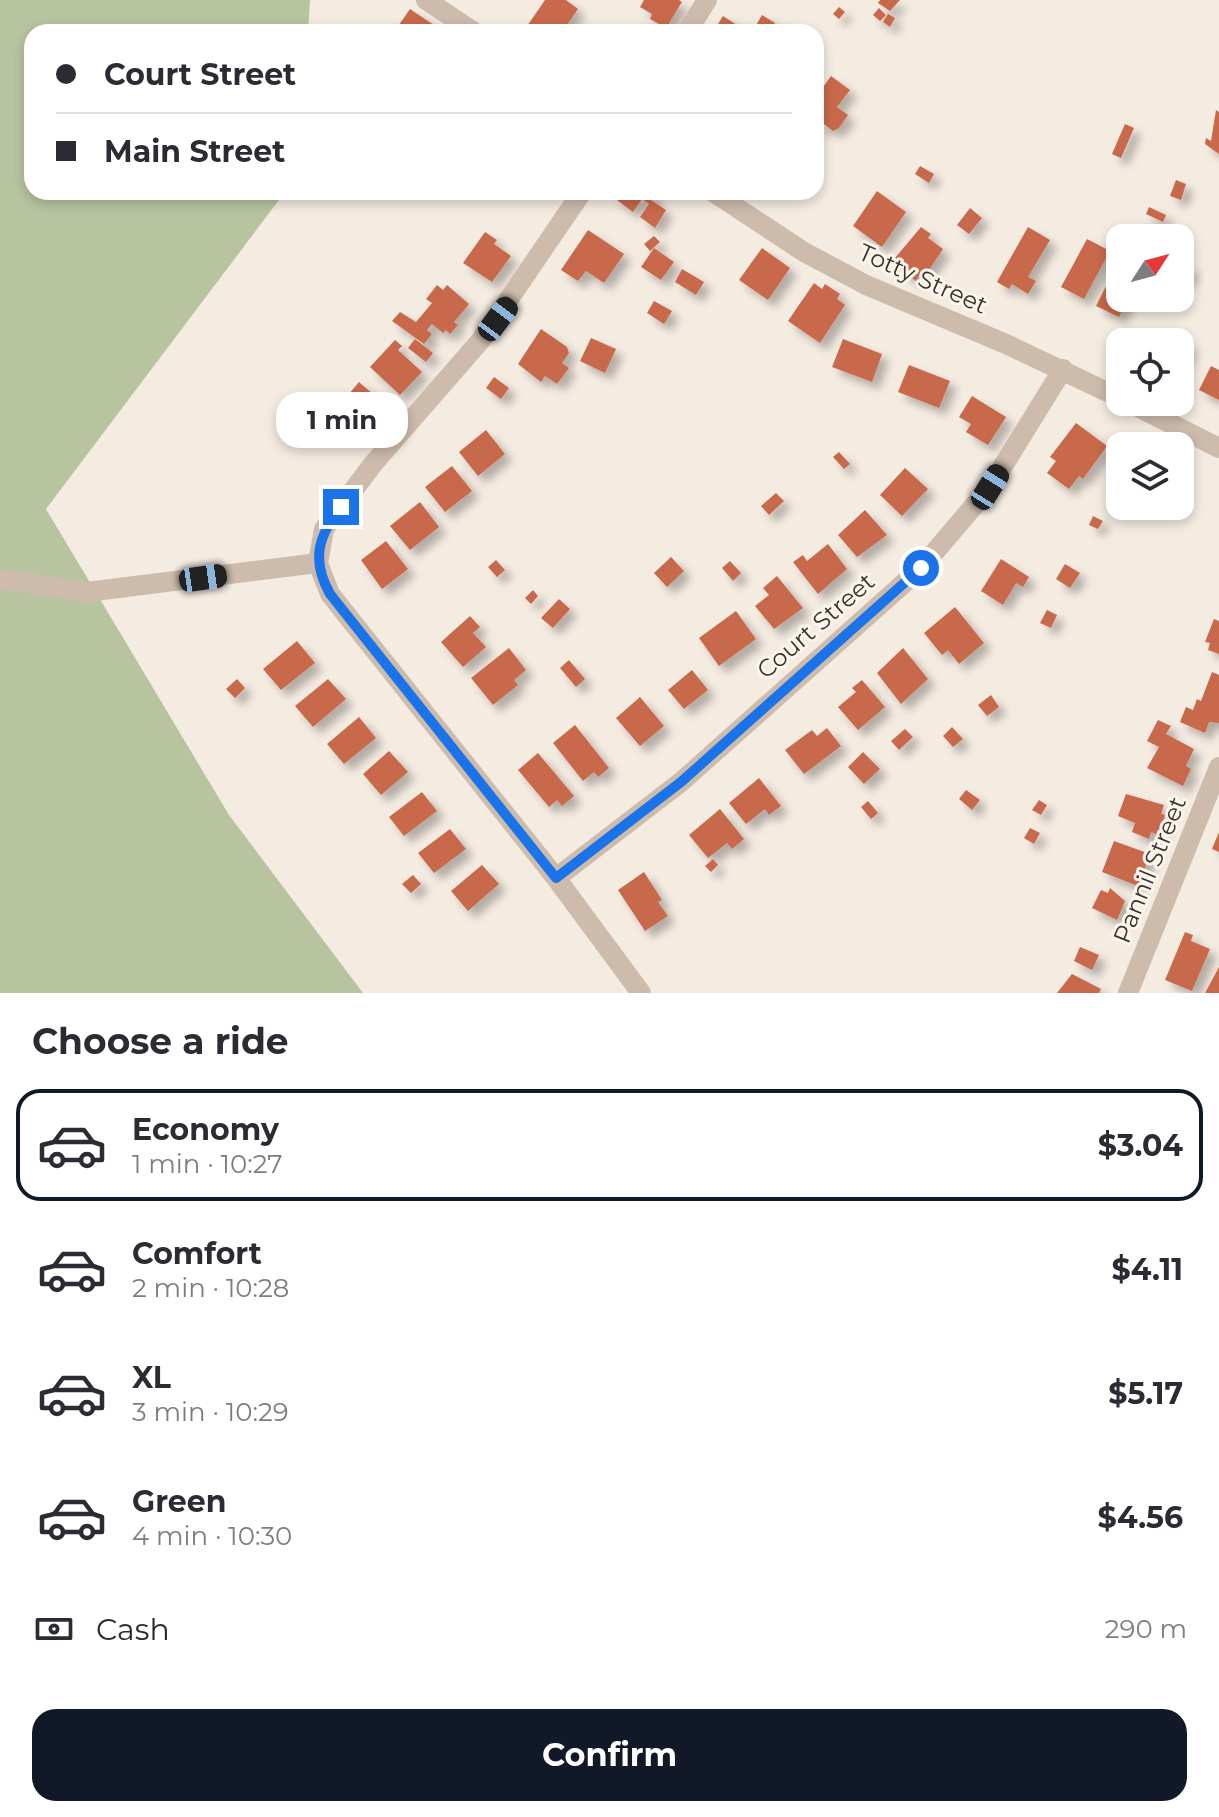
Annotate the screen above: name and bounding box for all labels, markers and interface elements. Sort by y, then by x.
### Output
text: Court Street [104,56,296,93]
text: Main Street [104,133,285,170]
north arrow [1106,224,1194,312]
map controls [1106,224,1194,520]
street label: Totty Street [854,237,992,320]
car [474,293,522,345]
button: locate [1106,328,1194,416]
callout: 1 min [275,391,407,447]
text: 1 min [307,404,377,436]
button: layers [1106,432,1194,520]
car [967,460,1013,514]
route end [323,489,359,525]
route start [903,550,939,586]
car [178,563,228,593]
street label: Court Street [751,567,881,685]
street label: Pannil Street [1107,792,1192,947]
text: Choose a ride [32,1019,289,1063]
icon: car [36,1109,108,1181]
text: Economy [132,1111,279,1148]
text: $3.04 [1098,1127,1183,1164]
text: 1 min · 10:27 [132,1148,283,1180]
icon: car [36,1233,108,1305]
text: Comfort [132,1235,262,1272]
text: $4.11 [1111,1251,1183,1288]
text: 2 min · 10:28 [132,1272,289,1304]
icon: car [36,1357,108,1429]
text: XL [132,1359,171,1396]
text: $5.17 [1108,1375,1183,1412]
text: 3 min · 10:29 [132,1396,289,1428]
icon: car [36,1481,108,1553]
text: Green [132,1483,226,1520]
text: $4.56 [1097,1499,1183,1536]
text: 4 min · 10:30 [132,1520,292,1552]
icon: cash [32,1607,76,1651]
text: Cash [96,1611,170,1648]
text: 290 m [1105,1613,1187,1645]
button: Confirm [32,1709,1187,1801]

